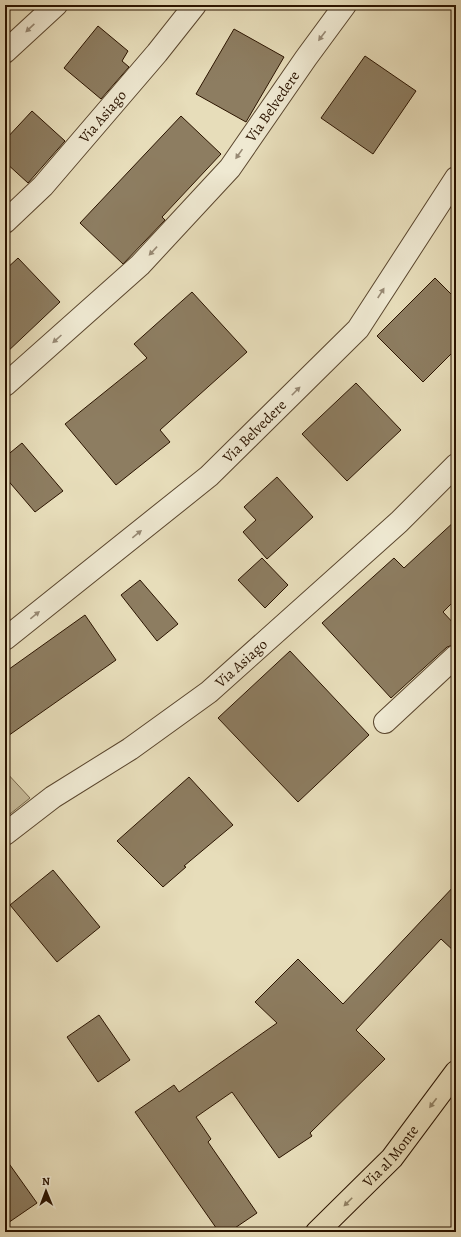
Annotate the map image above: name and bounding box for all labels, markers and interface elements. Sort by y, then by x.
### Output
one-way arrow [25,24,36,33]
one-way arrow [318,31,326,42]
street label: Via Belvedere [240,66,304,147]
street label: Via Asiago [74,86,131,148]
one-way arrow [235,149,243,159]
one-way arrow [148,246,158,256]
one-way arrow [377,288,385,299]
one-way arrow [52,334,62,343]
one-way arrow [291,386,301,395]
street label: Via Belvedere [217,395,291,468]
one-way arrow [131,529,142,538]
one-way arrow [30,611,41,619]
street label: Via Asiago [210,634,272,693]
one-way arrow [429,1098,437,1109]
street label: Via al Monte [358,1121,423,1192]
north arrow [26,1171,66,1211]
text: N [42,1174,50,1189]
one-way arrow [343,1197,353,1207]

